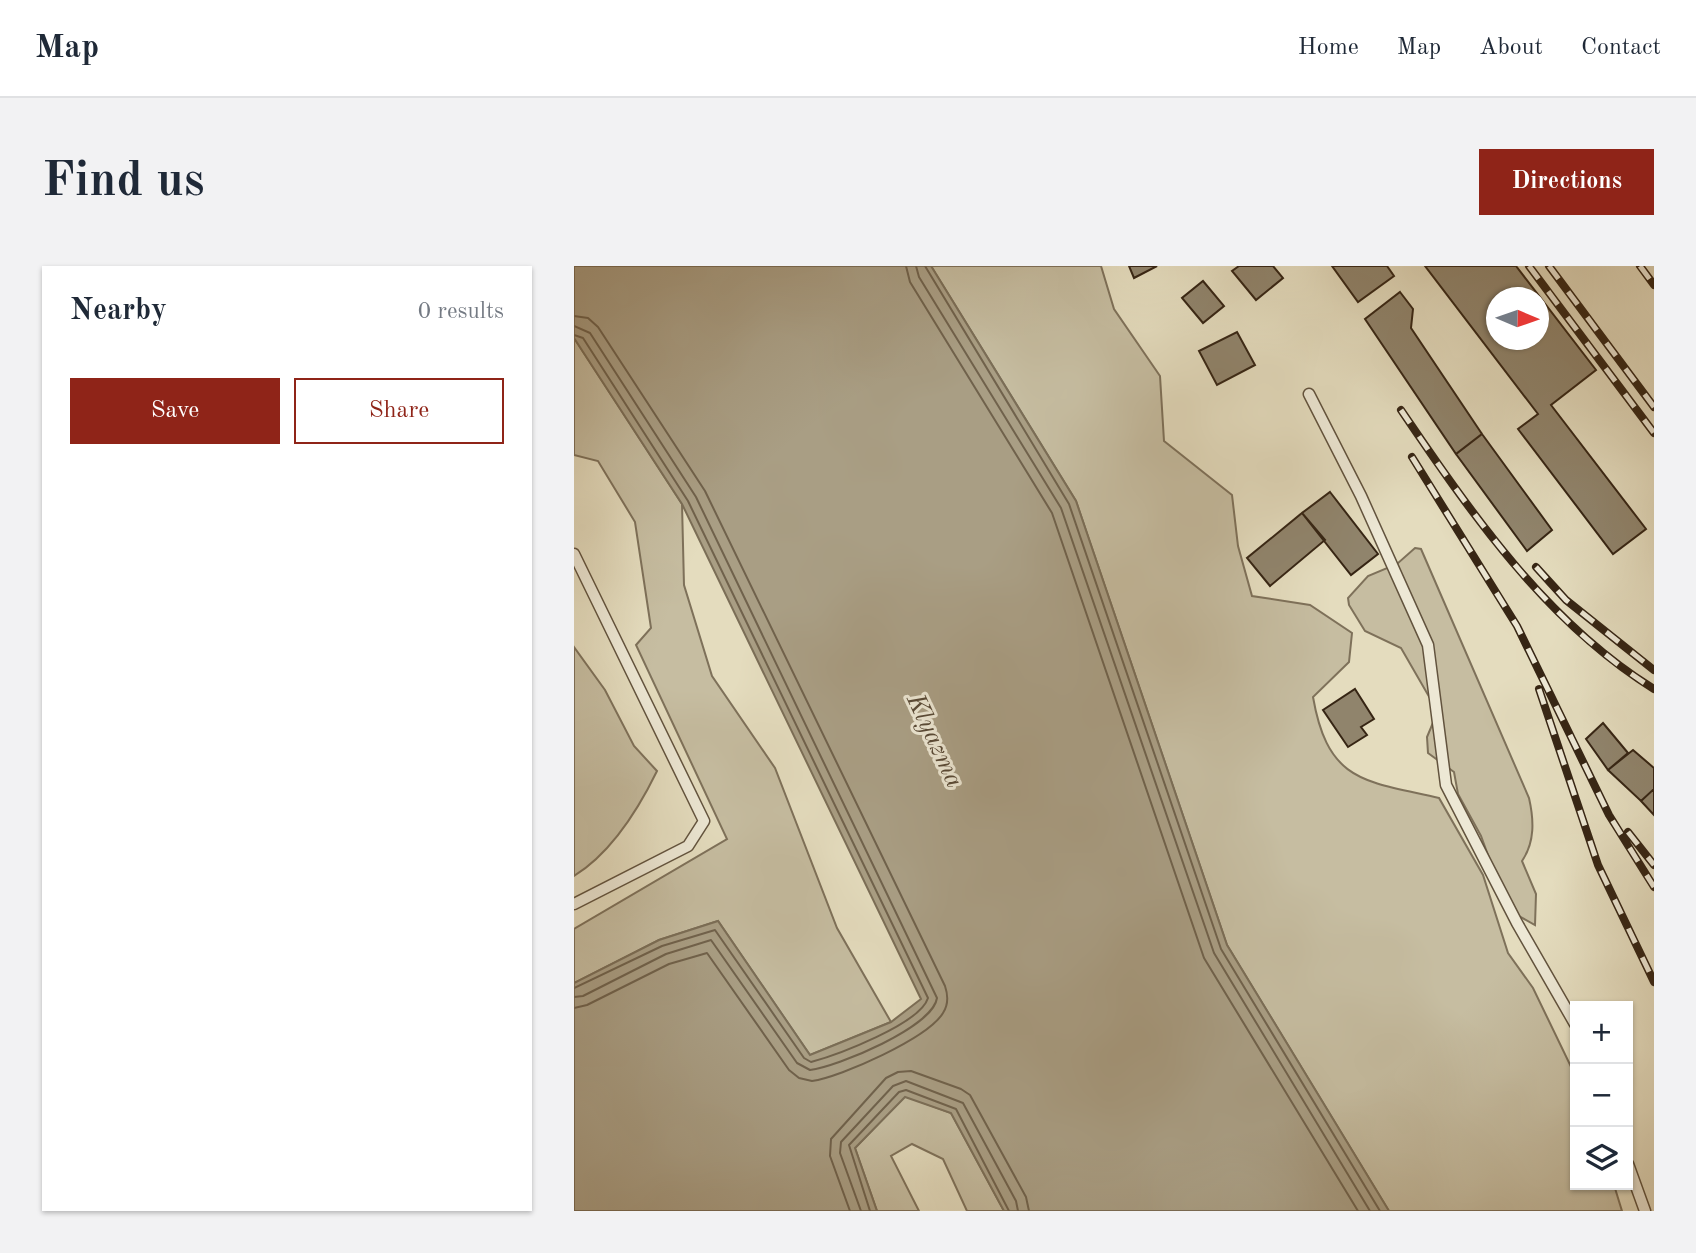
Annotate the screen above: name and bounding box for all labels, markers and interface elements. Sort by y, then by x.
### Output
text: Map [35,32,99,65]
text: Home [1298,36,1359,60]
text: Map [1397,36,1441,60]
text: About [1479,36,1543,60]
text: Contact [1581,36,1661,60]
button: Directions [1479,149,1654,215]
text: Find us [42,158,205,207]
north arrow [1486,287,1549,350]
text: Nearby [70,296,167,326]
text: 0 results [418,300,504,323]
button: Save [70,378,280,444]
button: Share [294,378,504,444]
water label: Klyazma [901,689,967,792]
map controls [1570,1001,1633,1190]
button: + [1570,1001,1633,1064]
button: − [1570,1064,1633,1127]
button: layers [1570,1127,1633,1190]

